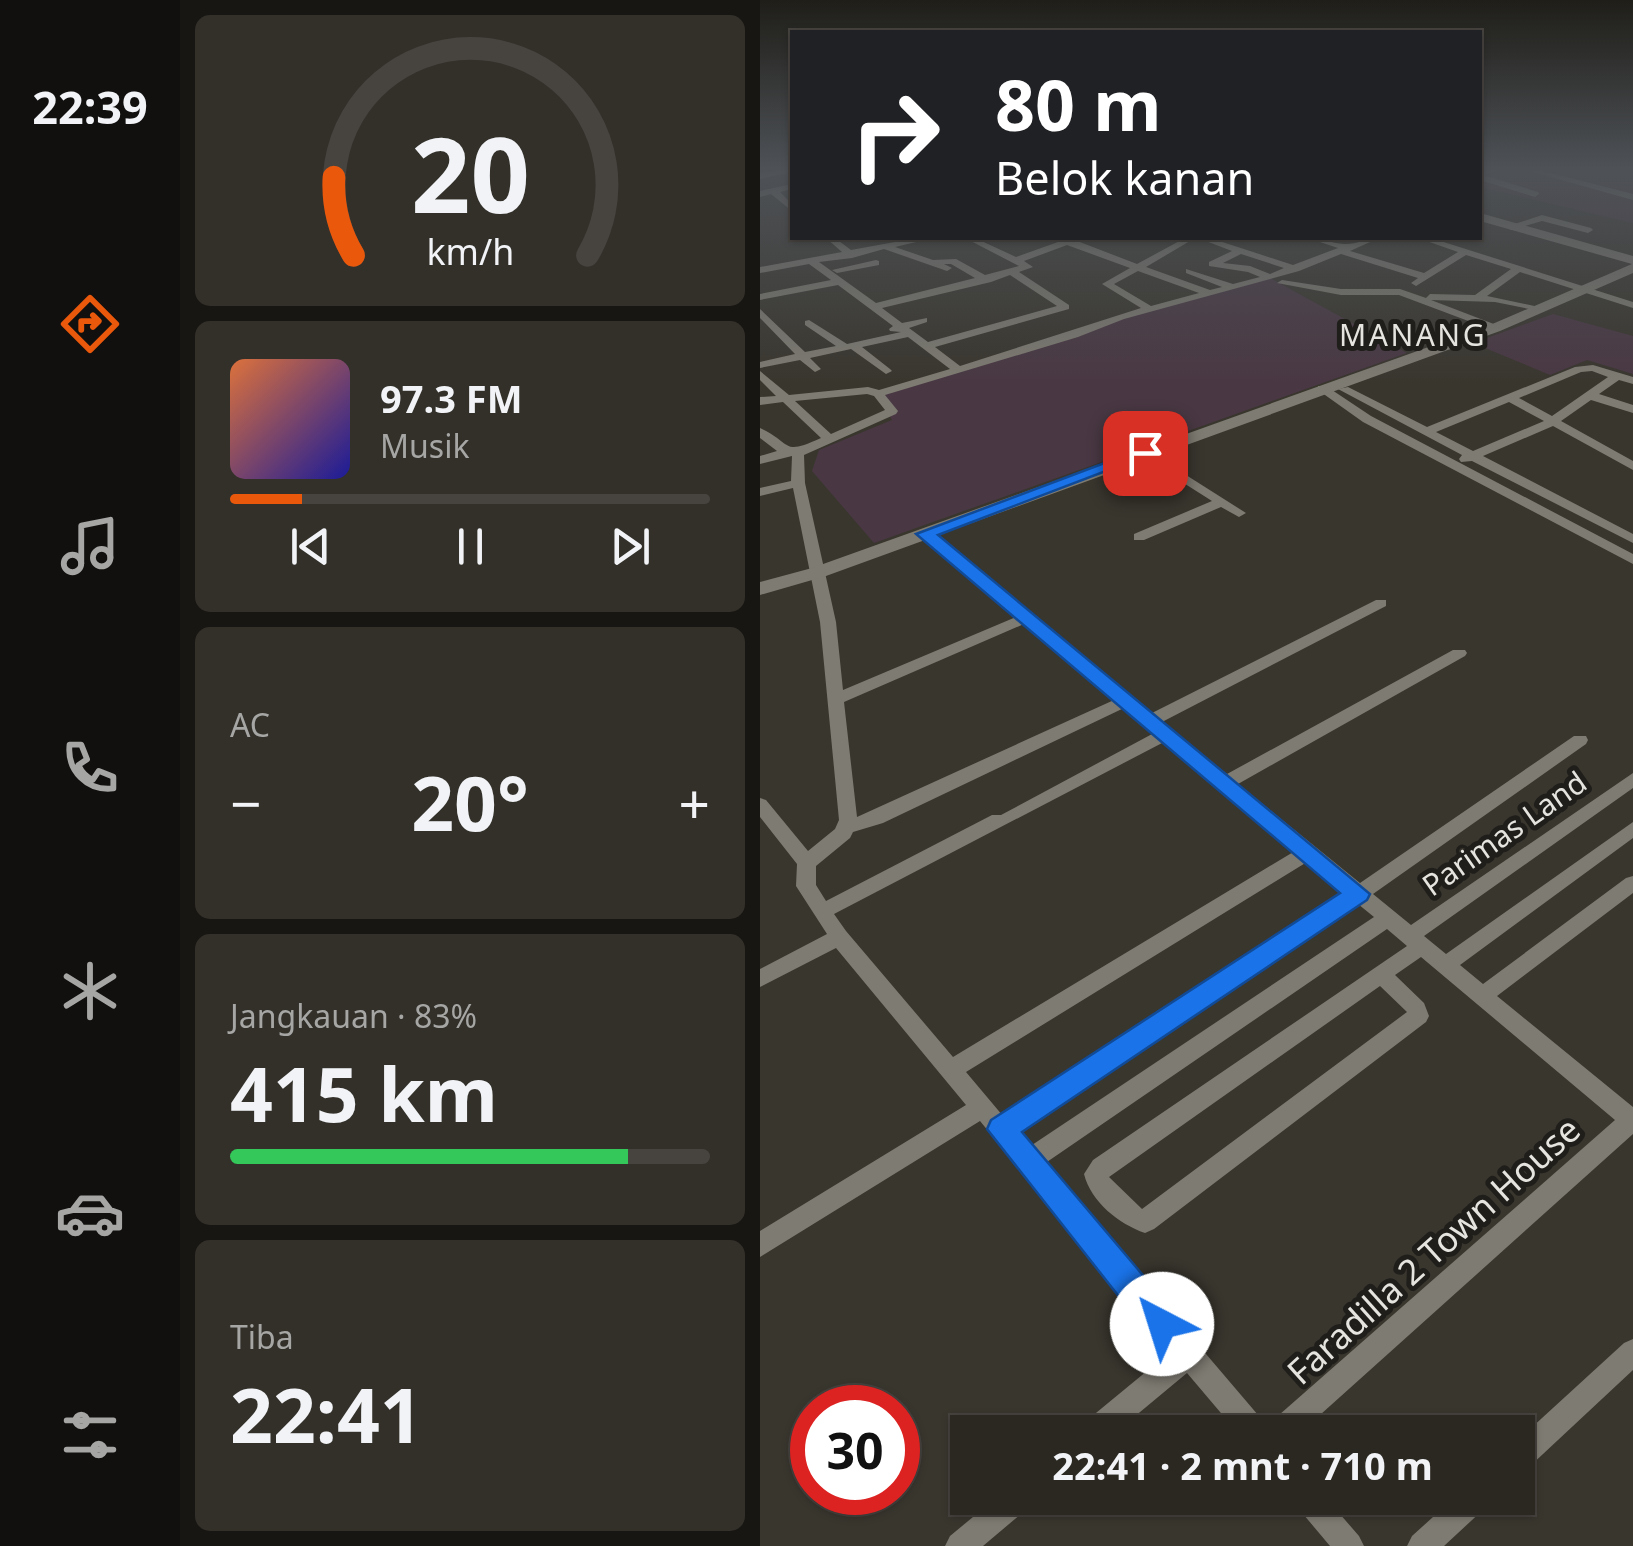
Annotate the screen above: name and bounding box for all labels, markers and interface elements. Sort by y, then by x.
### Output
text: 80 m [995,56,1162,152]
icon: right [830,70,960,200]
text: 22:39 [32,76,148,137]
text: 20 [411,102,529,243]
text: Belok kanan [995,147,1254,208]
text: km/h [426,227,514,275]
icon: directions [55,289,125,359]
district label: MANANG [1339,314,1487,355]
text: 97.3 FM [380,372,522,424]
pin [1103,411,1188,496]
text: Musik [380,424,469,467]
icon: arrive [1118,426,1173,481]
icon: music [55,511,125,581]
icon: previous [283,519,338,574]
icon: pause [443,519,498,574]
icon: next [603,519,658,574]
text: AC [230,703,270,746]
icon: phone [55,733,125,803]
text: 20° [411,751,529,853]
street label: Parimas Land [1414,761,1594,905]
text: − [230,765,261,840]
text: + [679,765,710,840]
icon: climate [55,956,125,1026]
text: Jangkauan · 83% [230,994,477,1037]
text: 415 km [230,1042,498,1144]
street label: Faradilla 2 Town House [1277,1106,1589,1394]
icon: car [55,1178,125,1248]
position arrow [1110,1272,1214,1376]
text: Tiba [230,1315,294,1358]
text: 22:41 [230,1363,423,1465]
speed limit sign: 30 [790,1385,920,1515]
icon: filters [55,1400,125,1470]
text: 22:41 · 2 mnt · 710 m [1052,1439,1433,1491]

